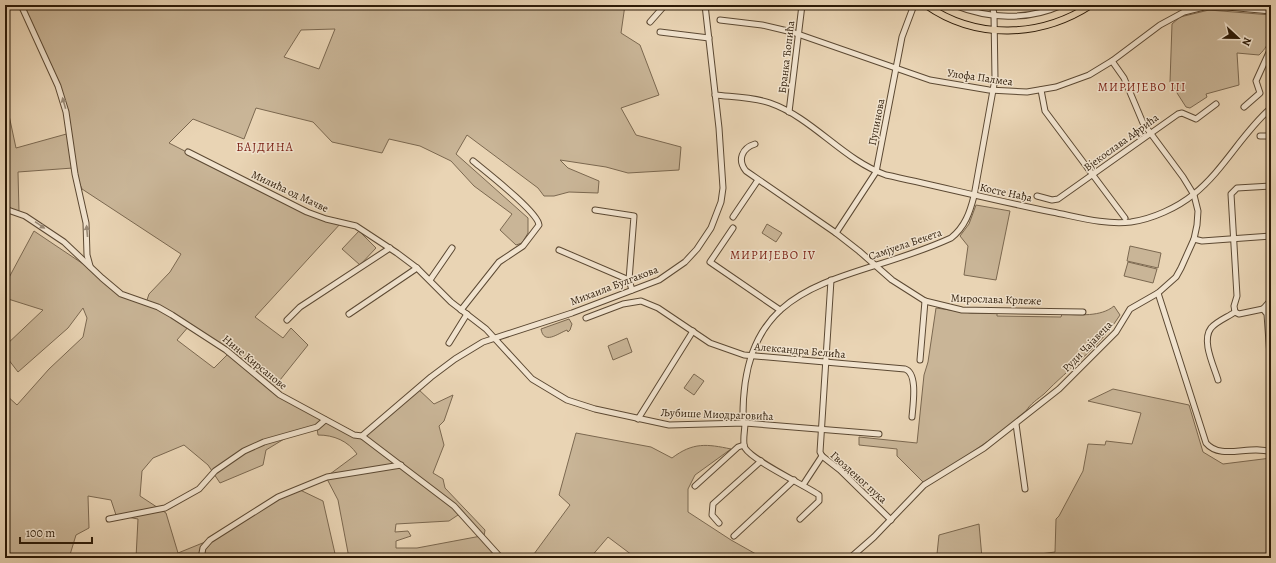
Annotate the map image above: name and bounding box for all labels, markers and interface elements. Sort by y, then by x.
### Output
north arrow [1218,18,1258,58]
street label: Бранка Ћопића [775,19,799,94]
text: N [1238,35,1255,48]
street label: Улофа Палмеа [946,65,1015,90]
district label: МИРИЈЕВО III [1098,79,1186,95]
street label: Пупинова [865,96,889,147]
one-way arrow [61,97,67,109]
street label: Вјекослава Афрића [1081,110,1163,175]
district label: БАЈДИНА [236,139,294,155]
street label: Милића од Мачве [249,167,331,216]
street label: Косте Нађа [978,180,1034,206]
one-way arrow [35,221,45,229]
one-way arrow [83,225,90,237]
street label: Самјуела Бекета [866,225,945,264]
district label: МИРИЈЕВО IV [730,247,816,263]
street label: Михаила Булгакова [568,261,661,309]
street label: Мирослава Крлеже [950,290,1042,309]
street label: Руди Чајавеца [1059,317,1116,375]
street label: Нине Кирсанове [219,332,290,393]
street label: Александра Белића [753,339,847,362]
street label: Љубише Миодраговића [660,405,775,424]
street label: Гвозденог пука [827,448,891,507]
scale bar [20,519,92,545]
text: 100 m [26,525,55,541]

